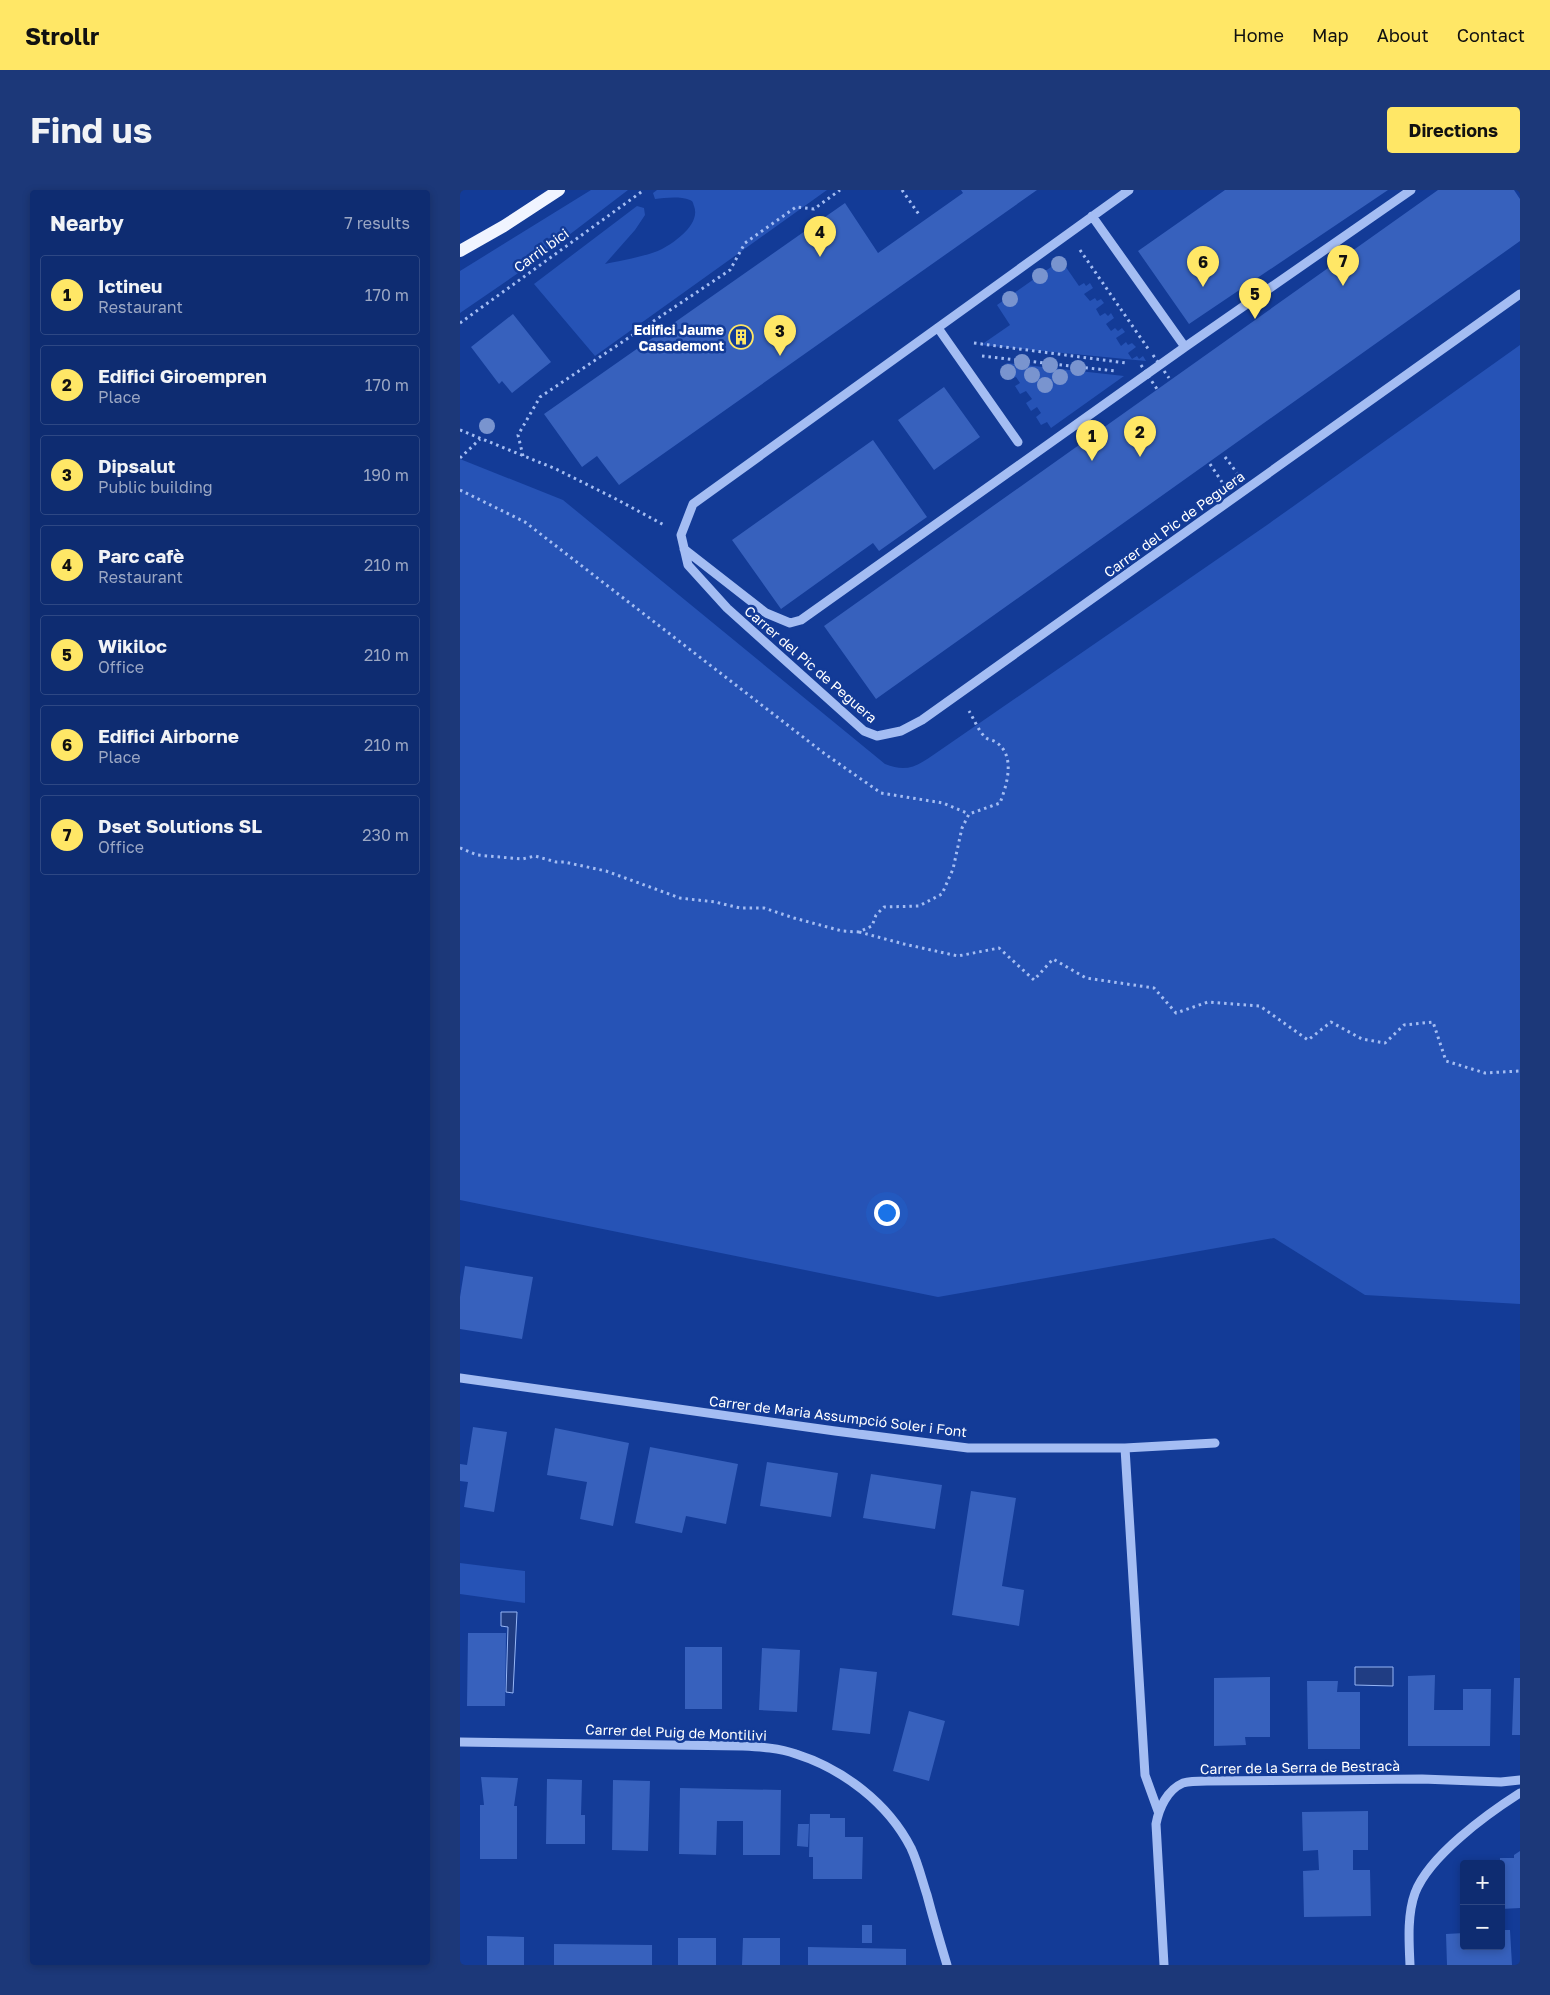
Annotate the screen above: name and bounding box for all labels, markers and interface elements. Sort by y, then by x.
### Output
text: Strollr [25,21,99,50]
text: Home [1233,24,1284,46]
text: Map [1312,24,1349,46]
text: About [1377,24,1429,46]
text: Contact [1457,24,1525,46]
button: Directions [1387,107,1520,153]
text: Find us [30,109,152,151]
text: Nearby [50,210,124,236]
text: 7 results [344,213,410,233]
pin: 4 [804,216,836,257]
street label: Carril bici [510,224,572,276]
pin: 7 [1327,245,1359,286]
pin: 6 [1187,246,1219,287]
text: Ictineu [98,274,162,297]
pin: 5 [1239,278,1271,319]
text: 1 [63,285,71,305]
text: 170 m [365,285,409,305]
text: Restaurant [98,297,183,317]
pin: 3 [764,315,796,356]
place label: Edifici Jaume Casademont [634,321,724,354]
building icon: Edifici Jaume Casademont [728,324,754,350]
text: Edifici Giroempren [98,364,267,387]
text: 2 [62,375,72,395]
text: 170 m [365,375,409,395]
text: Place [98,387,141,407]
pin: 2 [1124,416,1156,457]
pin: 1 [1076,420,1108,461]
text: Dipsalut [98,454,175,477]
text: 3 [62,465,72,485]
text: 190 m [363,465,409,485]
street label: Carrer del Pic de Peguera [1100,467,1248,581]
text: Public building [98,477,213,497]
text: Parc cafè [98,544,184,567]
text: 4 [62,555,72,575]
text: 210 m [364,555,409,575]
text: Restaurant [98,567,183,587]
street label: Carrer del Pic de Peguera [741,602,881,726]
text: Wikiloc [98,634,167,657]
text: 5 [62,645,72,665]
text: 210 m [364,645,409,665]
text: Office [98,657,144,677]
text: Edifici Airborne [98,724,239,747]
text: 6 [62,735,72,755]
text: 210 m [364,735,409,755]
text: Place [98,747,141,767]
text: Dset Solutions SL [98,814,262,837]
text: 7 [63,825,71,845]
text: 230 m [362,825,409,845]
text: Office [98,837,144,857]
your location [874,1200,900,1226]
street label: Carrer de Maria Assumpció Soler i Font [708,1392,968,1440]
street label: Carrer del Puig de Montilivi [585,1720,767,1744]
street label: Carrer de la Serra de Bestracà [1200,1757,1400,1777]
map controls [1460,1860,1505,1950]
button: + [1460,1860,1505,1905]
button: − [1460,1905,1505,1950]

